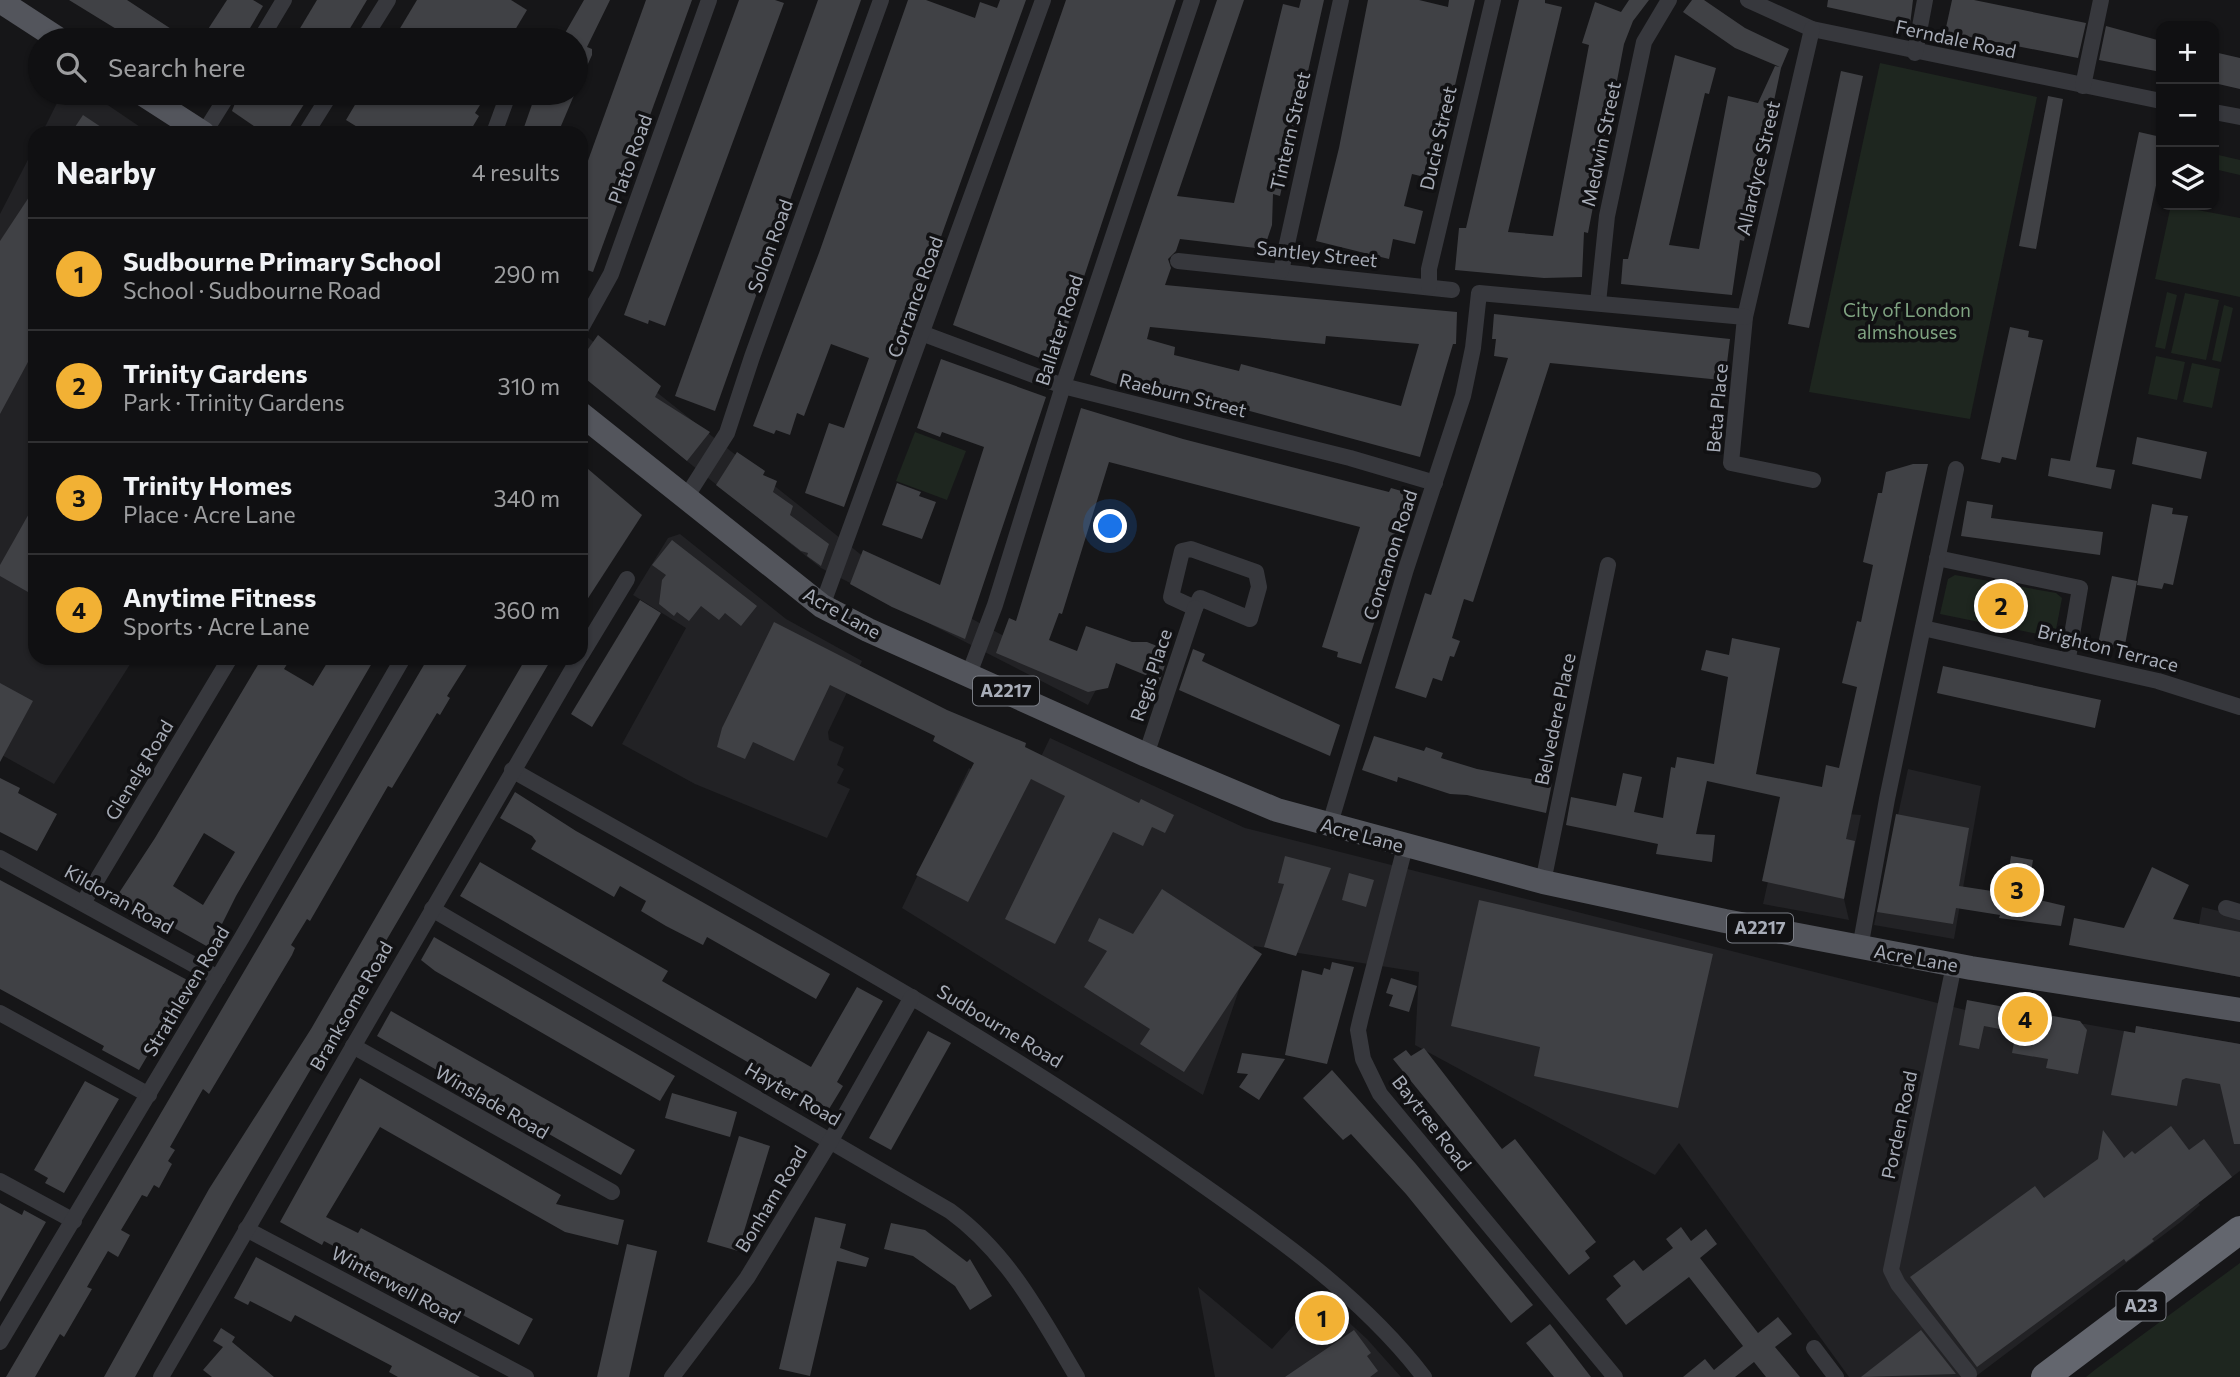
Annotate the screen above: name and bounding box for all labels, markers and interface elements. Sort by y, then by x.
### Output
street label: Ferndale Road [1894,15,2019,63]
map controls [2156,21,2219,210]
button: + [2156,21,2219,84]
search box [28,28,588,105]
icon: search [52,48,90,86]
text: Search here [108,51,246,82]
street label: Tintern Street [1265,69,1314,193]
street label: Medwin Street [1576,79,1625,209]
street label: Ducie Street [1414,83,1461,192]
button: − [2156,84,2219,147]
street label: Allardyce Street [1731,98,1784,237]
street label: Plato Road [603,111,656,207]
button: layers [2156,147,2219,210]
text: Nearby [56,153,156,190]
text: 4 results [472,158,560,186]
street label: Solon Road [742,196,797,296]
street label: Corrance Road [882,233,947,361]
street label: Santley Street [1255,236,1379,271]
text: Sudbourne Primary School [123,245,441,276]
text: 1 [74,260,84,288]
text: 290 m [494,260,560,288]
street label: Ballater Road [1030,272,1087,388]
text: School · Sudbourne Road [123,276,381,304]
park label: City of London almshouses [1843,298,1971,343]
text: Trinity Gardens [123,357,308,388]
street label: Beta Place [1701,362,1732,454]
street label: Raeburn Street [1117,368,1249,421]
text: 2 [72,372,86,400]
text: 310 m [498,372,560,400]
text: Park · Trinity Gardens [123,388,345,416]
text: Trinity Homes [123,469,292,500]
text: 3 [72,484,86,512]
text: 340 m [494,484,560,512]
street label: Concanon Road [1358,487,1421,623]
text: Place · Acre Lane [123,500,296,528]
your location [1093,509,1127,543]
pin: 2 [1978,580,2024,632]
text: Anytime Fitness [123,581,316,612]
street label: Acre Lane [800,582,885,643]
text: 4 [72,596,86,624]
text: 360 m [493,596,560,624]
text: Sports · Acre Lane [123,612,310,640]
street label: Brighton Terrace [2035,619,2181,676]
street label: Regis Place [1125,626,1176,724]
street label: Belvedere Place [1529,651,1580,787]
road number: A2217 [973,676,1039,706]
street label: Glenelg Road [100,715,177,824]
street label: Acre Lane [1318,812,1406,857]
street label: Kildoran Road [61,859,178,938]
pin: 3 [1994,864,2040,916]
road number: A2217 [1727,914,1793,943]
street label: Strathleven Road [138,922,233,1060]
street label: Branksome Road [304,937,397,1074]
street label: Acre Lane [1872,939,1960,976]
street label: Sudbourne Road [933,979,1067,1072]
pin: 4 [2002,993,2048,1045]
street label: Hayter Road [741,1057,845,1130]
street label: Winslade Road [431,1060,553,1143]
street label: Porden Road [1876,1069,1921,1181]
street label: Baytree Road [1388,1070,1477,1175]
street label: Bonham Road [730,1141,811,1256]
street label: Winterwell Road [328,1241,465,1328]
pin: 1 [1299,1292,1345,1344]
road number: A23 [2116,1292,2166,1321]

